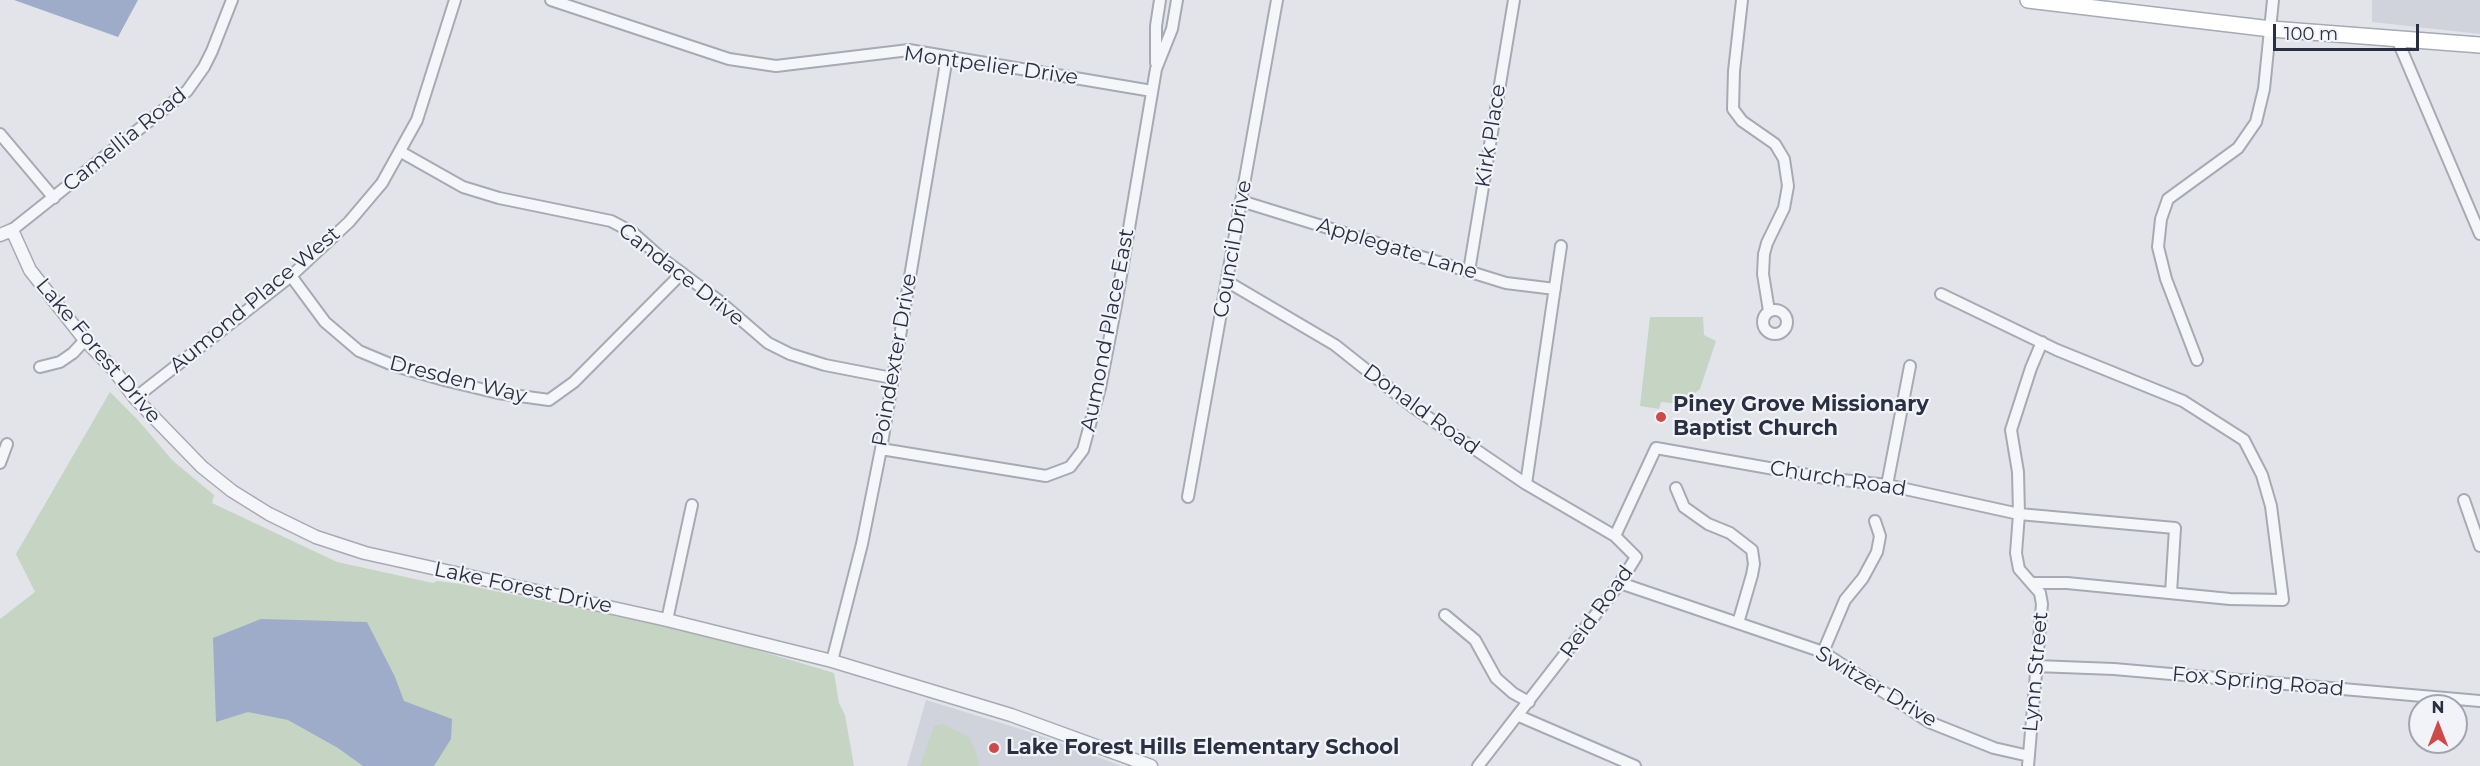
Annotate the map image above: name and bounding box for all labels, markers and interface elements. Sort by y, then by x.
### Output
scale bar [2276,12,2422,50]
text: 100 m [2284,23,2338,45]
street label: Montpelier Drive [902,41,1080,91]
street label: Camellia Road [58,82,192,198]
street label: Kirk Place [1470,83,1512,189]
street label: Council Drive [1208,178,1258,320]
street label: Applegate Lane [1314,213,1480,285]
street label: Candace Drive [613,218,749,332]
street label: Aumond Place West [165,221,345,379]
street label: Aumond Place East [1076,226,1140,434]
street label: Poindexter Drive [867,271,923,449]
street label: Lake Forest Drive [30,273,166,429]
street label: Dresden Way [387,351,529,409]
street label: Donald Road [1358,359,1484,461]
place label: Piney Grove Missionary Baptist Church [1673,392,1929,442]
marker: Piney Grove Missionary Baptist Church [1654,410,1668,424]
street label: Church Road [1768,456,1908,502]
street label: Lake Forest Drive [432,557,614,619]
street label: Reid Road [1555,561,1639,663]
street label: Lynn Street [2018,611,2054,733]
street label: Switzer Drive [1811,641,1941,733]
street label: Fox Spring Road [2171,662,2345,702]
north arrow [2408,694,2468,754]
text: N [2432,698,2444,717]
place label: Lake Forest Hills Elementary School [1006,735,1399,761]
marker: Lake Forest Hills Elementary School [987,741,1001,755]

